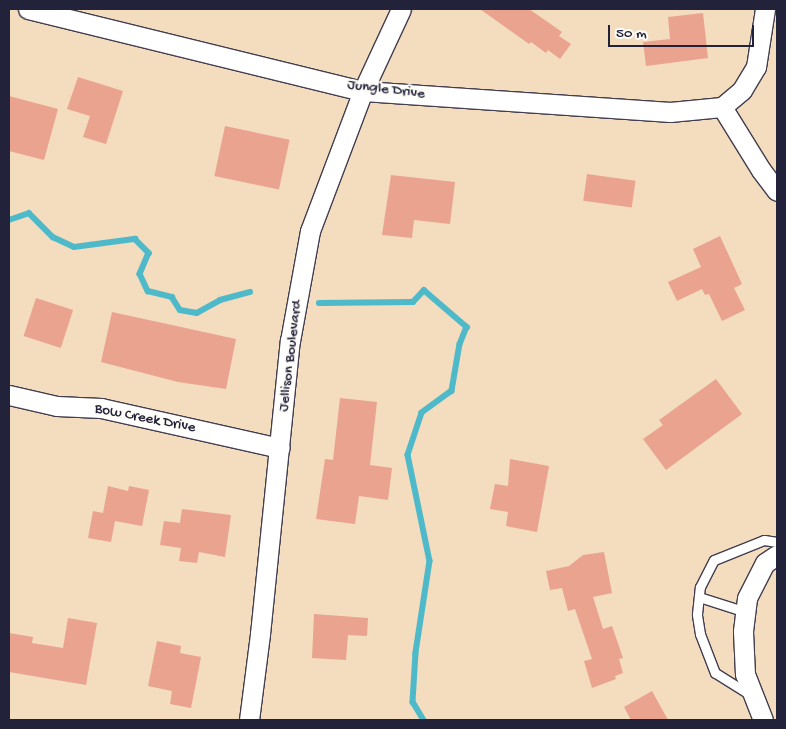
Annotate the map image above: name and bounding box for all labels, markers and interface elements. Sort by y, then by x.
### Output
scale bar [611,15,757,47]
text: 50 m [616,25,647,43]
street label: Jungle Drive [346,76,426,104]
street label: Jellison Boulevard [275,299,307,413]
street label: Bow Creek Drive [93,400,197,438]

